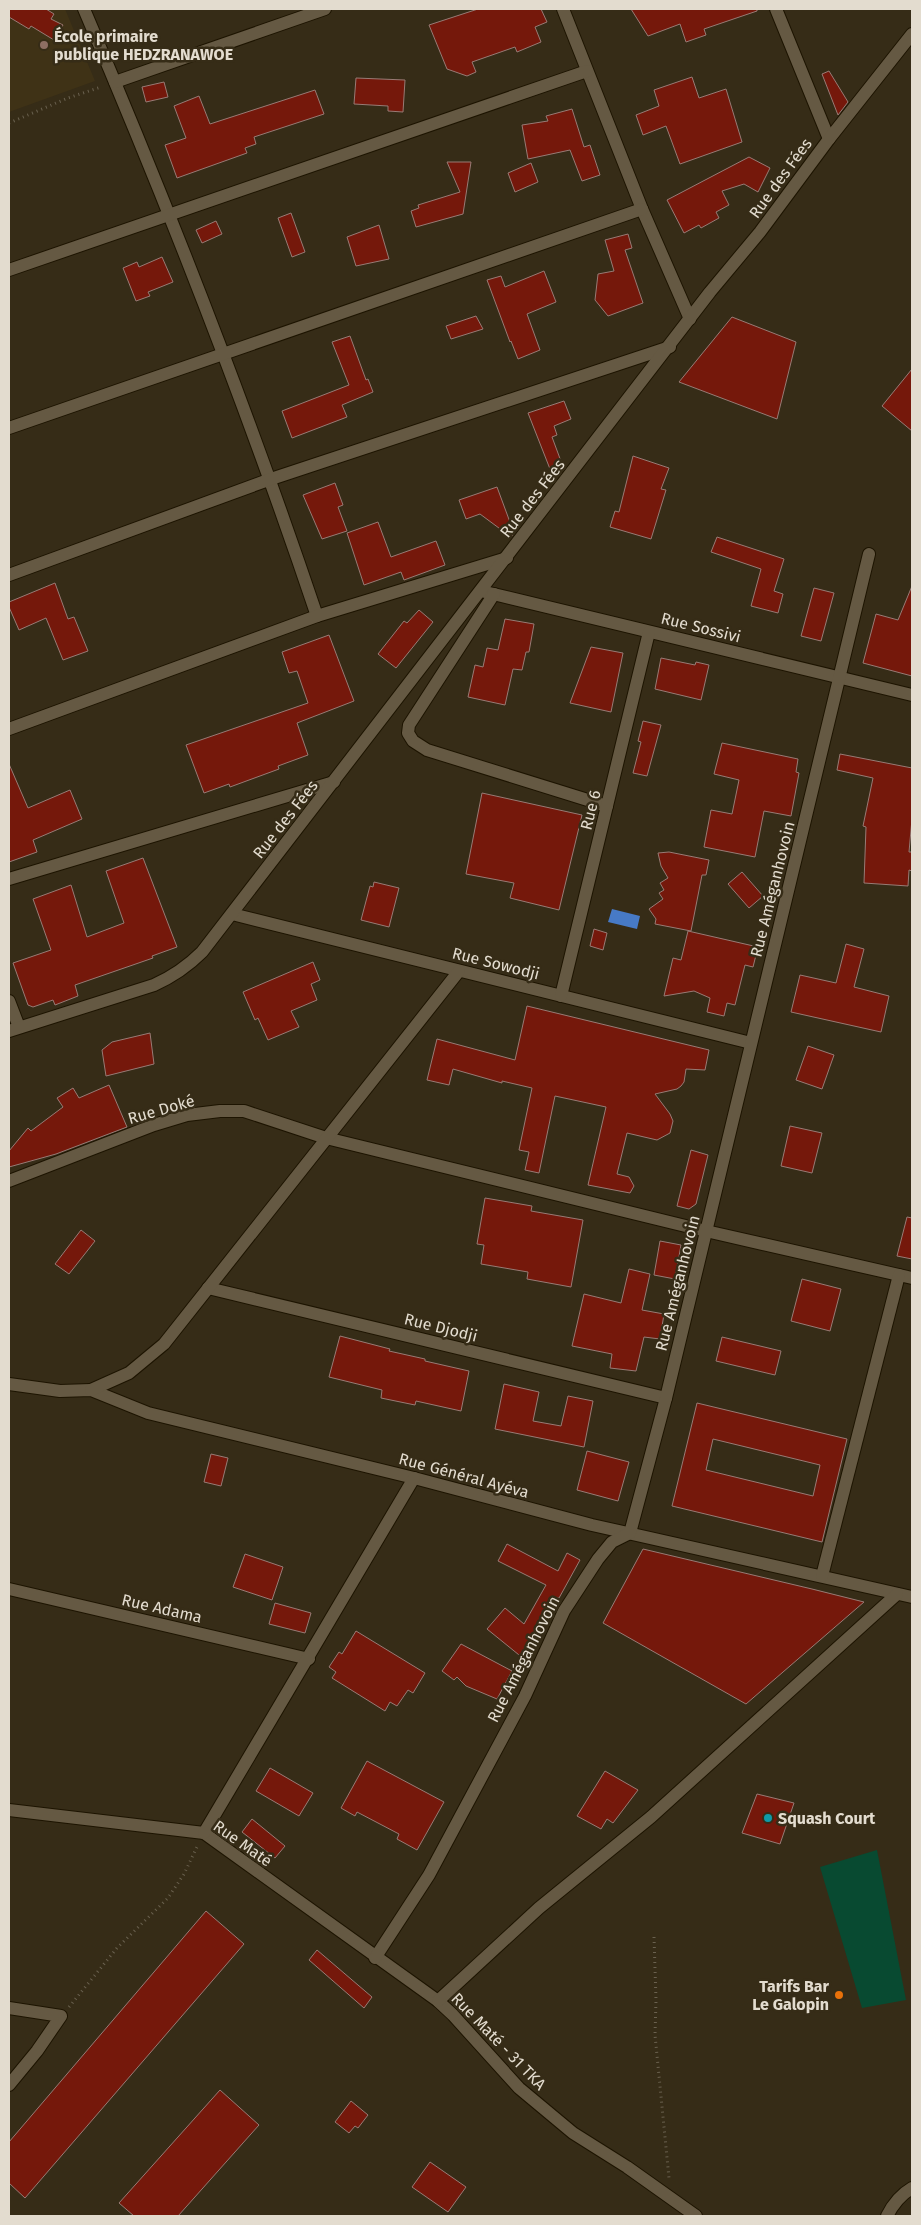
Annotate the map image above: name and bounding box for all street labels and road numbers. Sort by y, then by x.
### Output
street label: Rue des Fées [745,135,816,222]
street label: Rue des Fées [496,455,569,541]
street label: Rue Sossivi [659,608,743,647]
street label: Rue des Fées [249,776,322,862]
street label: Rue 6 [576,788,605,832]
street label: Rue Améganhovoin [746,819,799,959]
street label: Rue Sowodji [450,943,542,984]
street label: Rue Doké [126,1091,197,1128]
street label: Rue Améganhovoin [651,1213,704,1353]
street label: Rue Djodji [402,1309,479,1346]
street label: Rue Général Ayéva [397,1449,531,1502]
street label: Rue Adama [120,1590,204,1627]
street label: Rue Améganhovoin [483,1593,564,1726]
street label: Rue Maté [210,1816,276,1871]
street label: Rue Maté - 31 TKA [447,1989,550,2095]

